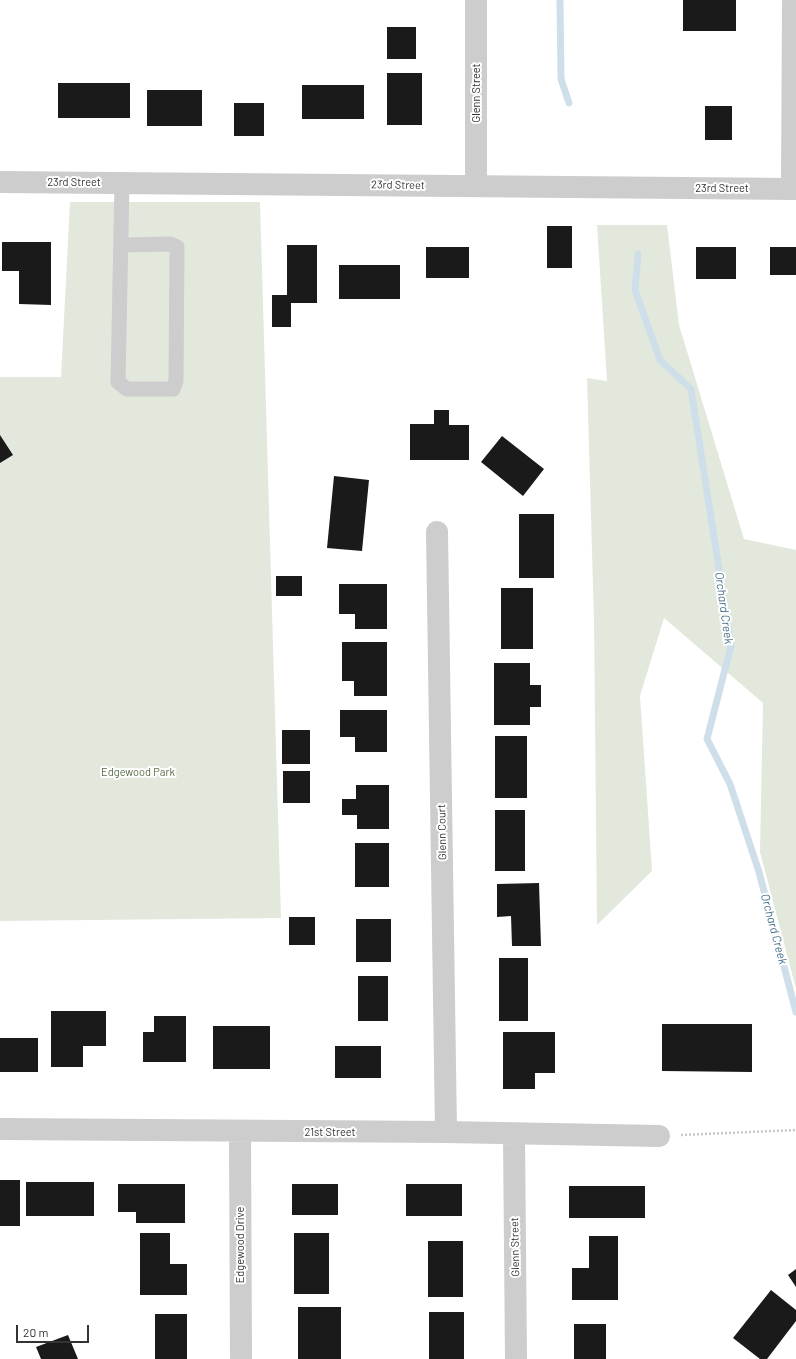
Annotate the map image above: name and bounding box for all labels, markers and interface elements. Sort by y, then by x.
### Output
street label: Glenn Street [469,63,483,123]
street label: 23rd Street [47,175,101,189]
street label: 23rd Street [371,178,425,192]
street label: 23rd Street [695,181,749,195]
water label: Orchard Creek [712,571,736,645]
park label: Edgewood Park [101,765,175,779]
street label: Glenn Court [435,804,449,860]
water label: Orchard Creek [758,892,790,966]
street label: 21st Street [304,1125,356,1139]
street label: Edgewood Drive [233,1207,247,1283]
street label: Glenn Street [508,1217,522,1277]
scale bar [18,1317,91,1343]
text: 20 m [23,1325,49,1339]

